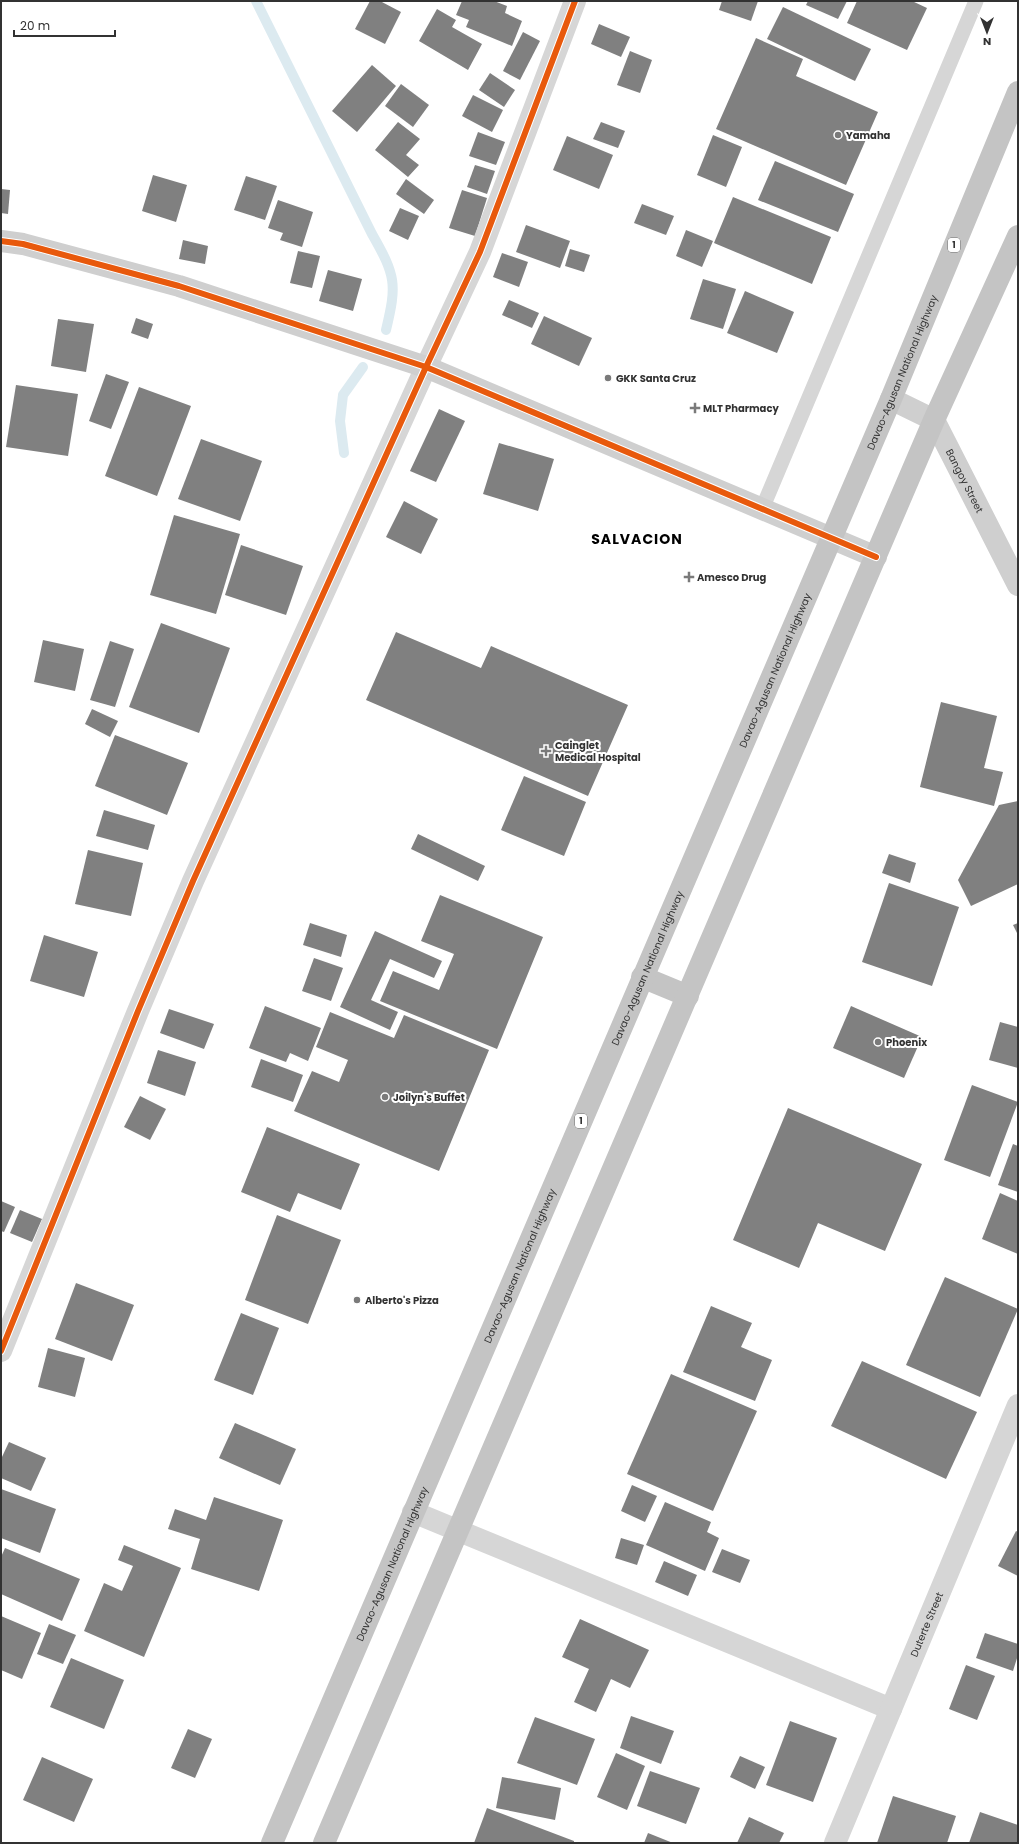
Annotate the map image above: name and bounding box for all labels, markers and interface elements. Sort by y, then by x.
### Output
scale bar [14,12,115,38]
north arrow [967,12,1007,52]
text: 20 m [20,17,50,34]
text: N [983,34,991,50]
place label: Yamaha [846,128,891,143]
marker: Yamaha [833,130,843,140]
road number: 1 [948,238,960,252]
street label: Davao-Agusan National Highway [863,292,941,452]
place label: GKK Santa Cruz [616,371,696,386]
marker: GKK Santa Cruz [603,373,613,383]
place label: MLT Pharmacy [703,401,779,416]
marker: MLT Pharmacy [690,403,700,413]
street label: Bangoy Street [942,446,988,516]
district label: SALVACION [591,529,683,549]
place label: Amesco Drug [697,570,767,585]
marker: Amesco Drug [684,572,694,582]
street label: Davao-Agusan National Highway [735,590,815,750]
place label: Cainglet Medical Hospital [555,738,641,765]
marker: Cainglet Medical Hospital [540,745,552,757]
street label: Davao-Agusan National Highway [607,888,687,1048]
place label: Phoenix [886,1035,927,1050]
marker: Phoenix [873,1037,883,1047]
place label: Joilyn's Buffet [393,1090,465,1105]
marker: Joilyn's Buffet [380,1092,390,1102]
road number: 1 [575,1114,587,1128]
street label: Davao-Agusan National Highway [480,1186,559,1345]
place label: Alberto's Pizza [365,1293,439,1308]
marker: Alberto's Pizza [352,1295,362,1305]
street label: Davao-Agusan National Highway [352,1484,432,1643]
street label: Duterte Street [906,1589,947,1659]

